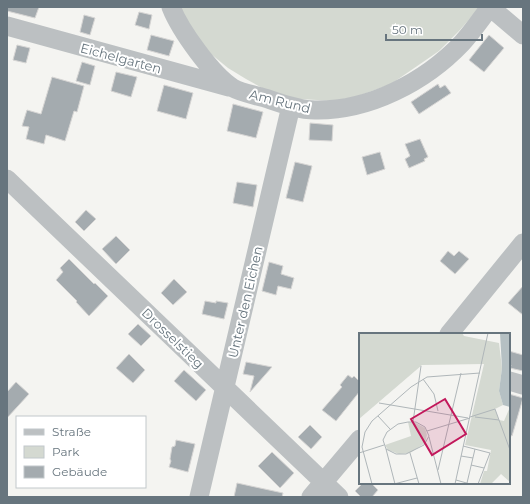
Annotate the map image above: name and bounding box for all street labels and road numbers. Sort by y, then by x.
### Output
street label: Eichelgarten [79,40,163,76]
street label: Am Rund [248,86,312,116]
street label: Unter den Eichen [224,245,266,359]
street label: Drosselstieg [139,305,207,371]

